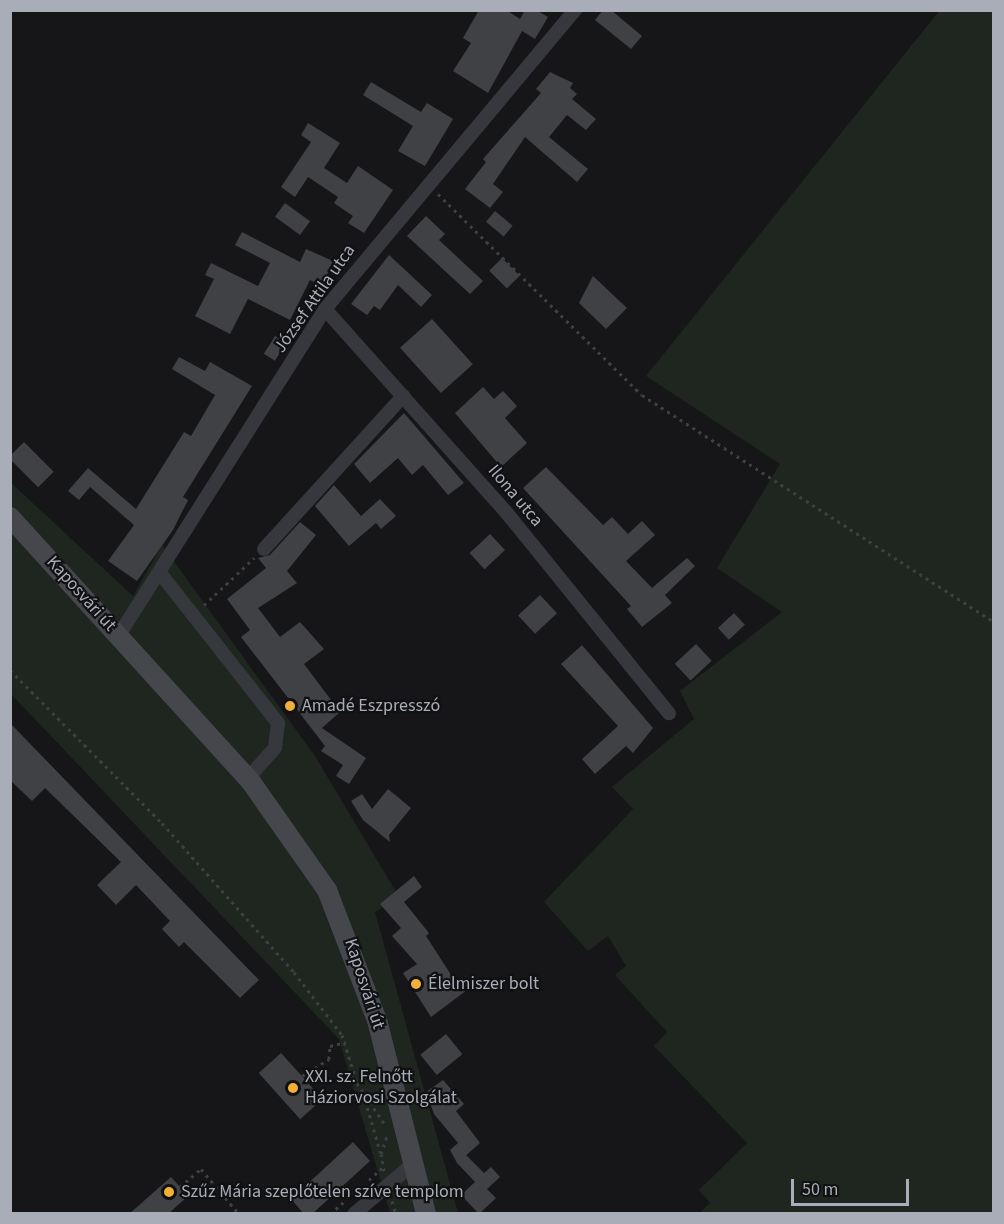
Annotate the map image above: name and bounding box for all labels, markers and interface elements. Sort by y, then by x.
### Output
street label: József Attila utca [270,241,360,357]
street label: Ilona utca [483,461,547,531]
street label: Kaposvári út [42,552,120,636]
place label: Amadé Eszpresszó [302,695,440,717]
marker: Amadé Eszpresszó [283,699,297,713]
street label: Kaposvári út [339,936,389,1032]
place label: Élelmiszer bolt [428,973,539,995]
marker: Élelmiszer bolt [409,977,423,991]
place label: XXI. sz. Felnőtt Háziorvosi Szolgálat [305,1067,457,1110]
marker: XXI. sz. Felnőtt Háziorvosi Szolgálat [286,1081,300,1095]
scale bar [794,1167,912,1205]
text: 50 m [802,1177,838,1202]
place label: Szűz Mária szeplőtelen szíve templom [181,1181,464,1203]
marker: Szűz Mária szeplőtelen szíve templom [162,1185,176,1199]

